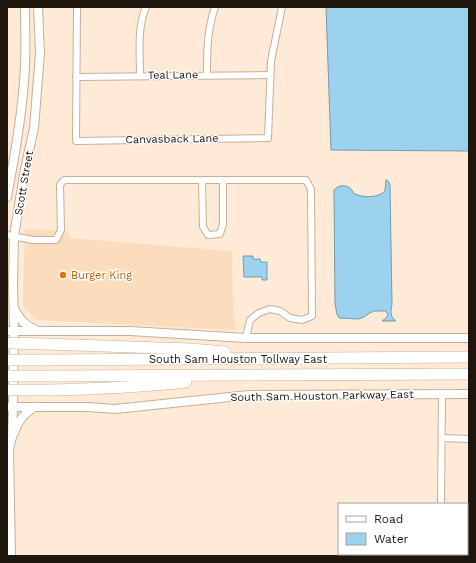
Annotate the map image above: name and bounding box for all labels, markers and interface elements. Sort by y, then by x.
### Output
street label: Teal Lane [148,68,198,82]
street label: Canvasback Lane [125,132,219,146]
street label: Scott Street [12,149,36,216]
place label: Burger King [71,269,132,282]
marker: Burger King [58,270,68,280]
street label: South Sam Houston Tollway East [149,353,327,366]
street label: South Sam Houston Parkway East [230,388,414,404]
legend [338,503,468,555]
text: Road [374,512,403,526]
text: Water [374,532,409,546]

